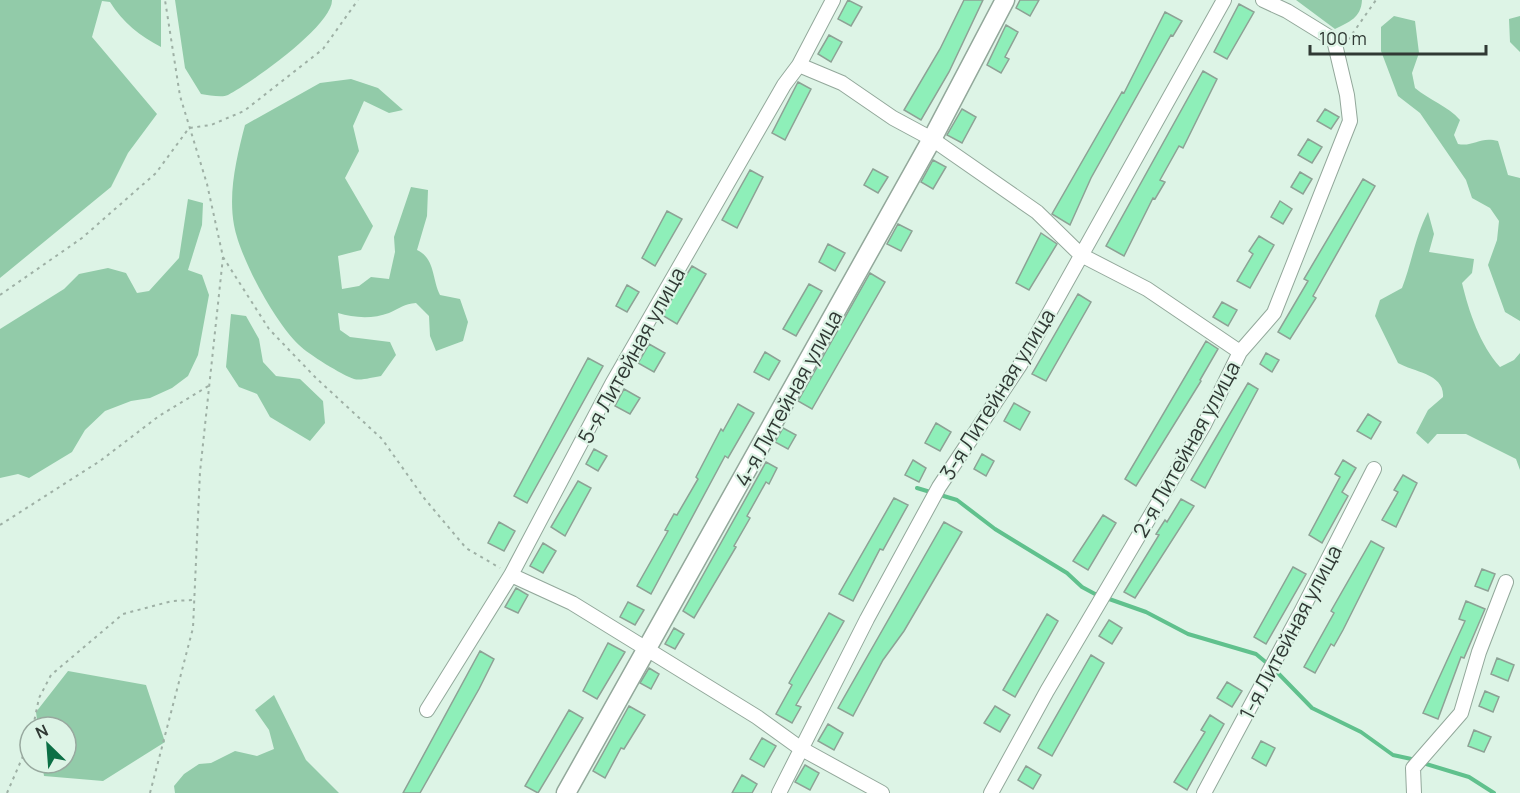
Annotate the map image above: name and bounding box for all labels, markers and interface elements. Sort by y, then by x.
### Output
scale bar [1310,18,1486,56]
text: 100 m [1319,26,1367,50]
street label: 5-я Литейная улица [571,262,691,448]
street label: 3-я Литейная улица [933,303,1061,485]
street label: 4-я Литейная улица [728,305,848,491]
street label: 2-я Литейная улица [1126,356,1246,542]
street label: 1-я Литейная улица [1232,540,1348,724]
north arrow [18,715,78,775]
text: N [32,719,52,744]

